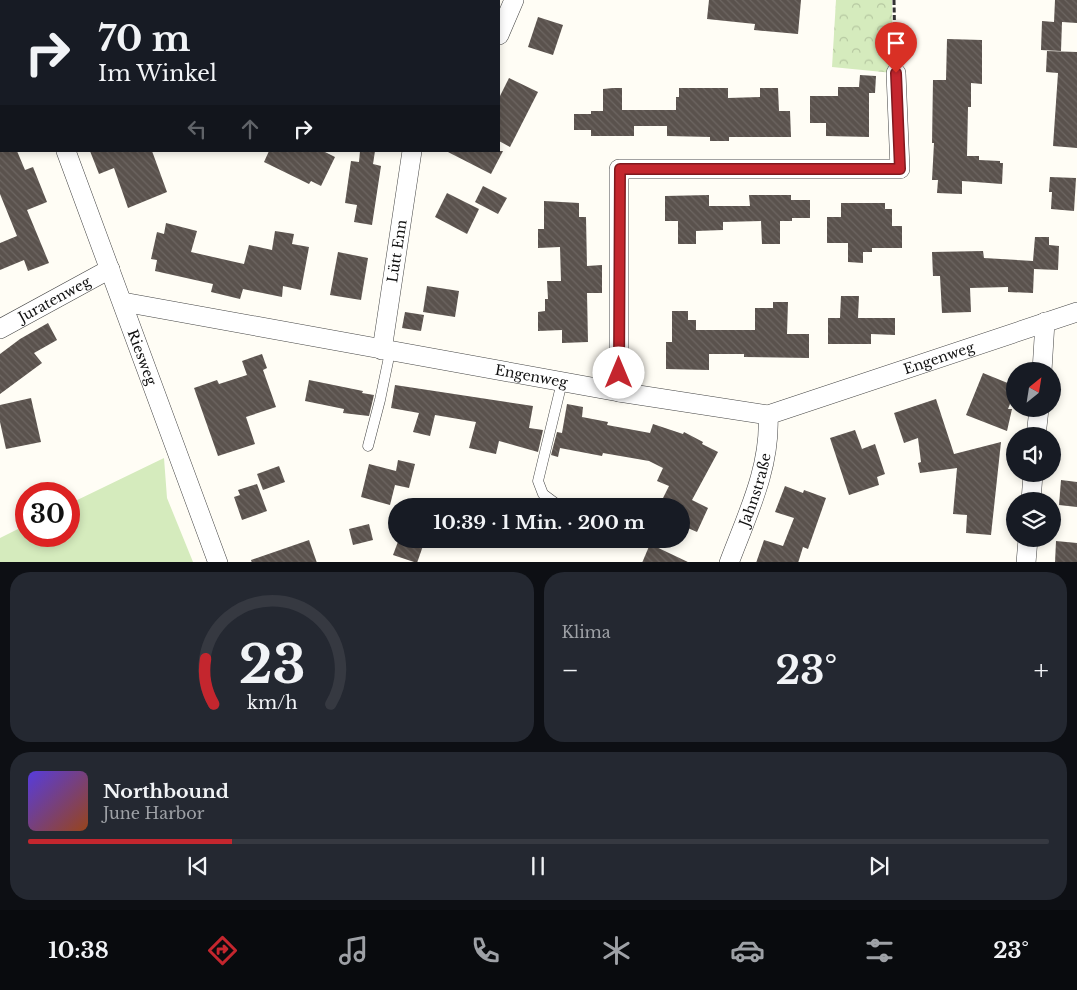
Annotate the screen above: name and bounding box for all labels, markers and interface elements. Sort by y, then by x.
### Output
text: 70 m [98,17,191,60]
icon: right [15,20,80,85]
pin [875,22,917,73]
icon: arrive [882,29,910,57]
text: Im Winkel [98,60,217,87]
icon: left [183,115,211,143]
icon: ahead [236,115,264,143]
icon: right [289,115,317,143]
street label: Lütt Enn [383,218,411,284]
street label: Juratenweg [13,272,94,327]
street label: Riesweg [124,327,161,388]
street label: Engenweg [901,338,977,378]
position arrow [592,346,644,398]
street label: Engenweg [493,361,570,392]
north arrow [1006,362,1061,418]
map controls [1006,362,1061,547]
button: sound [1006,427,1061,482]
street label: Jahnstraße [734,452,775,531]
speed limit sign: 30 [15,482,80,547]
button: layers [1006,492,1061,547]
text: 10:39 · 1 Min. · 200 m [433,511,645,534]
text: Klima [562,622,611,642]
text: 23 [238,633,305,697]
text: 23° [776,647,837,694]
text: − [562,653,579,688]
text: + [1034,653,1049,688]
text: km/h [246,692,297,714]
text: Northbound [103,780,229,803]
text: June Harbor [103,803,204,823]
icon: previous [184,852,212,880]
icon: pause [524,852,552,880]
icon: next [865,852,893,880]
icon: directions [205,933,240,968]
icon: music [336,933,371,968]
icon: phone [468,933,503,968]
icon: climate [599,933,634,968]
icon: car [730,933,765,968]
icon: filters [862,933,897,968]
text: 10:38 [48,937,109,964]
text: 23° [993,937,1029,964]

